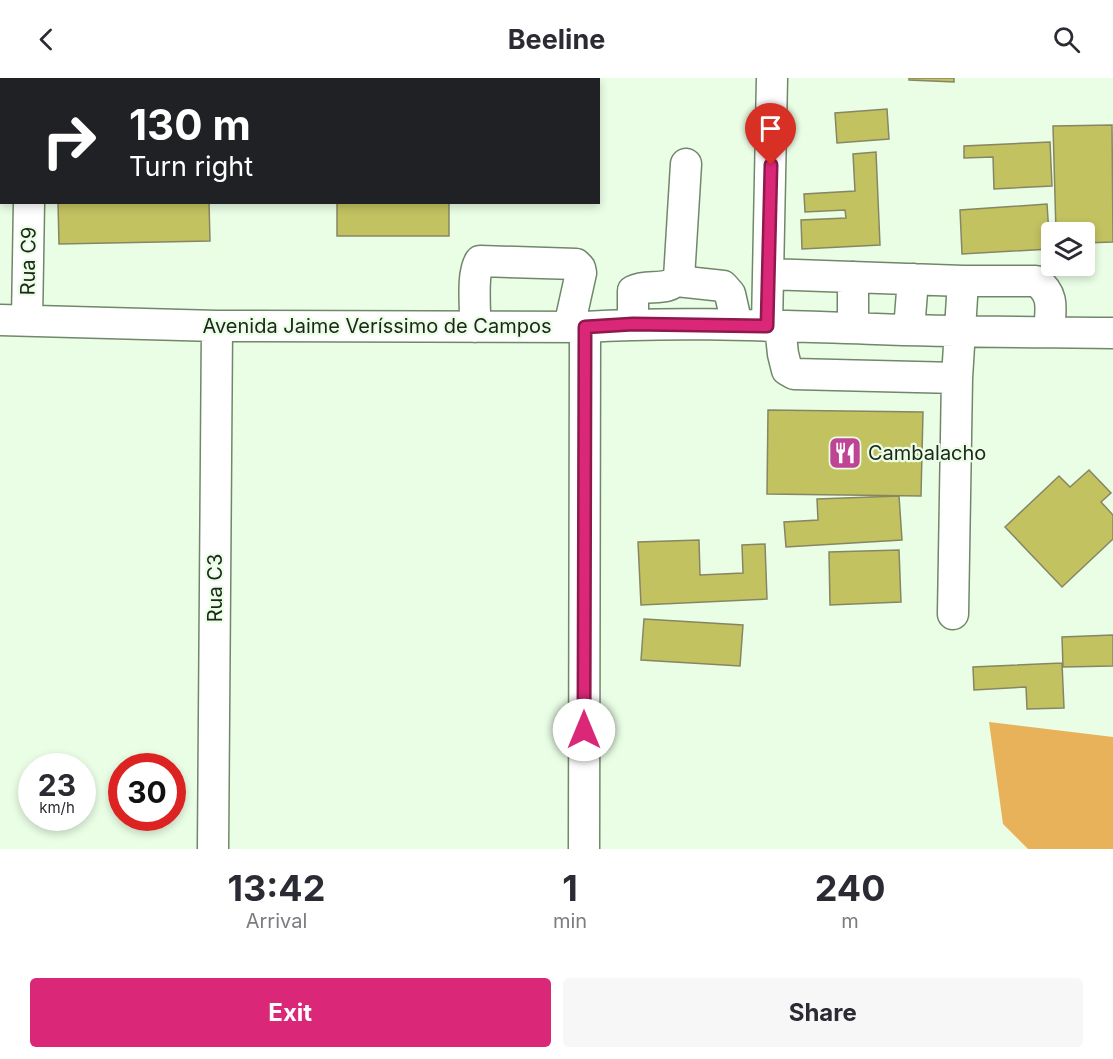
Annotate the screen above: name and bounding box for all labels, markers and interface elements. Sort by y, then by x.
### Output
icon: back [30,23,63,56]
text: Beeline [508,23,605,56]
icon: search [1050,23,1083,56]
text: 130 m [129,99,251,150]
icon: right [30,102,108,180]
pin [745,103,796,165]
icon: arrive [754,112,787,145]
text: Turn right [129,150,253,183]
map controls [1041,222,1095,276]
button: layers [1041,222,1095,276]
street label: Rua C9 [15,227,41,295]
street label: Avenida Jaime Veríssimo de Campos [203,314,551,338]
restaurant icon: Cambalacho [827,435,863,471]
place label: Cambalacho [868,441,986,465]
street label: Rua C3 [203,554,227,622]
position arrow [552,698,616,762]
speed limit sign: 30 [108,753,186,831]
text: 23 [38,767,76,803]
text: km/h [39,798,75,817]
text: 13:42 [228,866,325,910]
text: 1 [562,866,578,910]
text: 240 [815,866,885,910]
text: Arrival [246,909,307,933]
text: min [553,909,587,933]
text: m [841,909,859,933]
button: Exit [30,978,551,1047]
button: Share [563,978,1083,1047]

